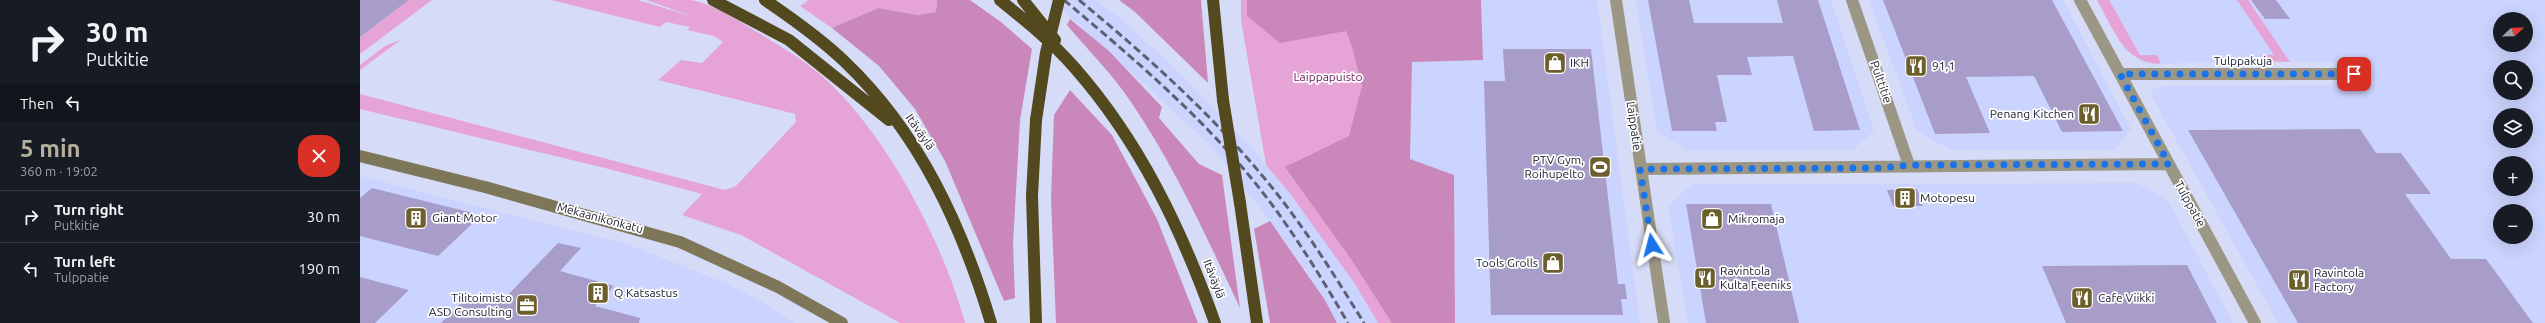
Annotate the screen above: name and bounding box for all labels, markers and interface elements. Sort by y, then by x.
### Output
north arrow [2493,12,2533,52]
map controls [2493,12,2533,244]
icon: right [20,16,72,68]
text: 30 m [86,16,148,47]
text: Putkitie [86,49,149,69]
shop icon: IKH [1542,50,1568,76]
restaurant icon: 91,1 [1903,53,1929,79]
street label: Tulppakuja [2214,54,2272,67]
place label: IKH [1570,56,1589,69]
pin [2337,57,2371,91]
street label: Pulttitie [1868,59,1895,105]
place label: 91,1 [1932,59,1955,72]
button: search [2493,60,2533,100]
icon: arrive [2343,63,2365,85]
park label: Laippapuisto [1293,70,1363,83]
icon: left [62,92,84,114]
text: Then [20,95,54,112]
street label: Laippatie [1625,100,1644,151]
restaurant icon: Penang Kitchen [2076,101,2102,127]
place label: Penang Kitchen [1990,107,2074,120]
button: layers [2493,108,2533,148]
street label: Itäväylä [903,111,938,152]
text: 5 min [20,135,81,162]
button: close [298,135,340,177]
place label: PTV Gym, Roihupelto [1524,153,1584,180]
sports icon: PTV Gym, Roihupelto [1587,154,1613,180]
button: + [2493,156,2533,196]
text: 360 m · 19:02 [20,164,98,178]
street label: Tulppatie [2172,178,2208,229]
building icon: Motopesu [1892,185,1918,211]
place label: Motopesu [1920,191,1975,204]
street label: Mekaanikonkatu [556,200,645,235]
text: Turn right [54,201,124,218]
button: − [2493,204,2533,244]
building icon: Giant Motor [403,205,429,231]
icon: right [20,206,42,228]
shop icon: Mikromaja [1699,206,1725,232]
text: 30 m [307,208,340,225]
place label: Giant Motor [432,211,498,224]
place label: Mikromaja [1728,212,1785,225]
text: Putkitie [54,218,99,232]
position arrow [1631,224,1673,266]
shop icon: Tools Grolls [1540,250,1566,276]
text: Turn left [54,253,115,270]
place label: Tools Grolls [1476,256,1538,269]
street label: Itäväylä [1201,257,1228,300]
icon: left [20,258,42,280]
text: 190 m [298,260,340,277]
place label: Ravintola Kulta Feeniks [1720,264,1791,291]
restaurant icon: Ravintola Kulta Feeniks [1692,265,1718,291]
place label: Ravintola Factory [2314,266,2364,293]
restaurant icon: Ravintola Factory [2286,267,2312,293]
text: Tulppatie [54,270,109,284]
building icon: Q Katsastus [585,280,611,306]
restaurant icon: Cafe Viikki [2069,285,2095,311]
place label: Q Katsastus [614,286,678,299]
place label: Tilitoimisto ASD Consulting [429,291,512,318]
place label: Cafe Viikki [2098,291,2154,304]
office icon: Tilitoimisto ASD Consulting [514,292,540,318]

